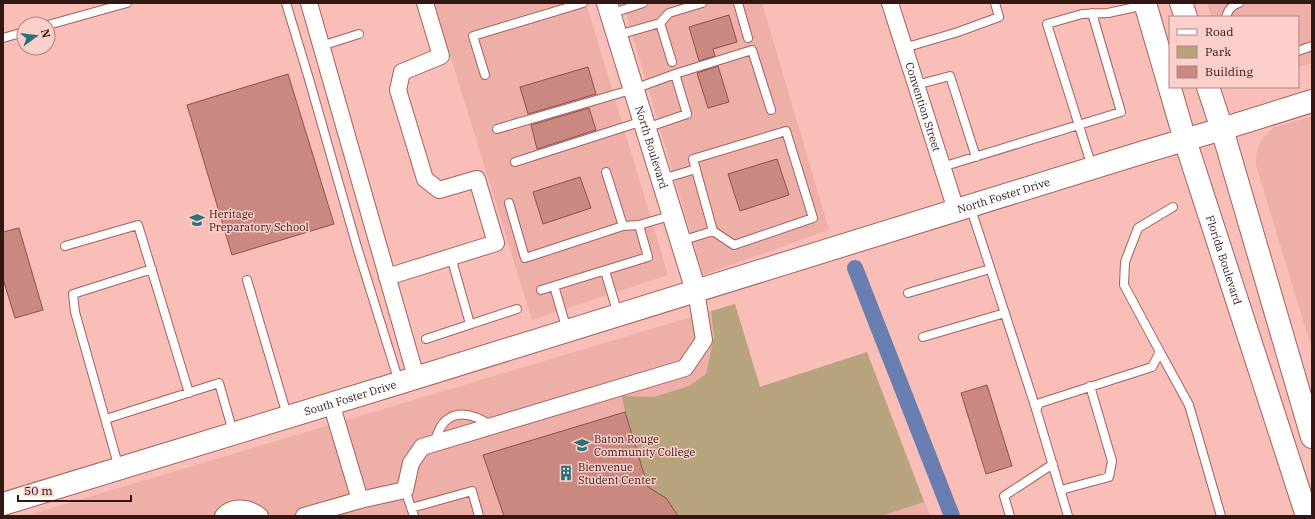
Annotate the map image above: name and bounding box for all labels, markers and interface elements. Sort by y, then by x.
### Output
north arrow [16,16,56,56]
legend [1169,16,1299,88]
text: Road [1205,24,1234,39]
text: N [38,27,54,40]
text: Park [1205,44,1231,59]
street label: Convention Street [902,60,944,153]
text: Building [1205,64,1253,79]
street label: North Boulevard [632,104,671,191]
street label: North Foster Drive [956,175,1052,216]
place label: Heritage Preparatory School [209,207,309,234]
school or university icon: Heritage Preparatory School [188,211,206,229]
street label: Florida Boulevard [1203,213,1245,307]
street label: South Foster Drive [302,377,398,419]
place label: Baton Rouge Community College [594,432,695,459]
school or university icon: Baton Rouge Community College [573,436,591,454]
place label: Bienvenue Student Center [578,460,656,487]
building icon: Bienvenue Student Center [557,464,575,482]
scale bar [18,477,131,503]
text: 50 m [24,483,53,498]

